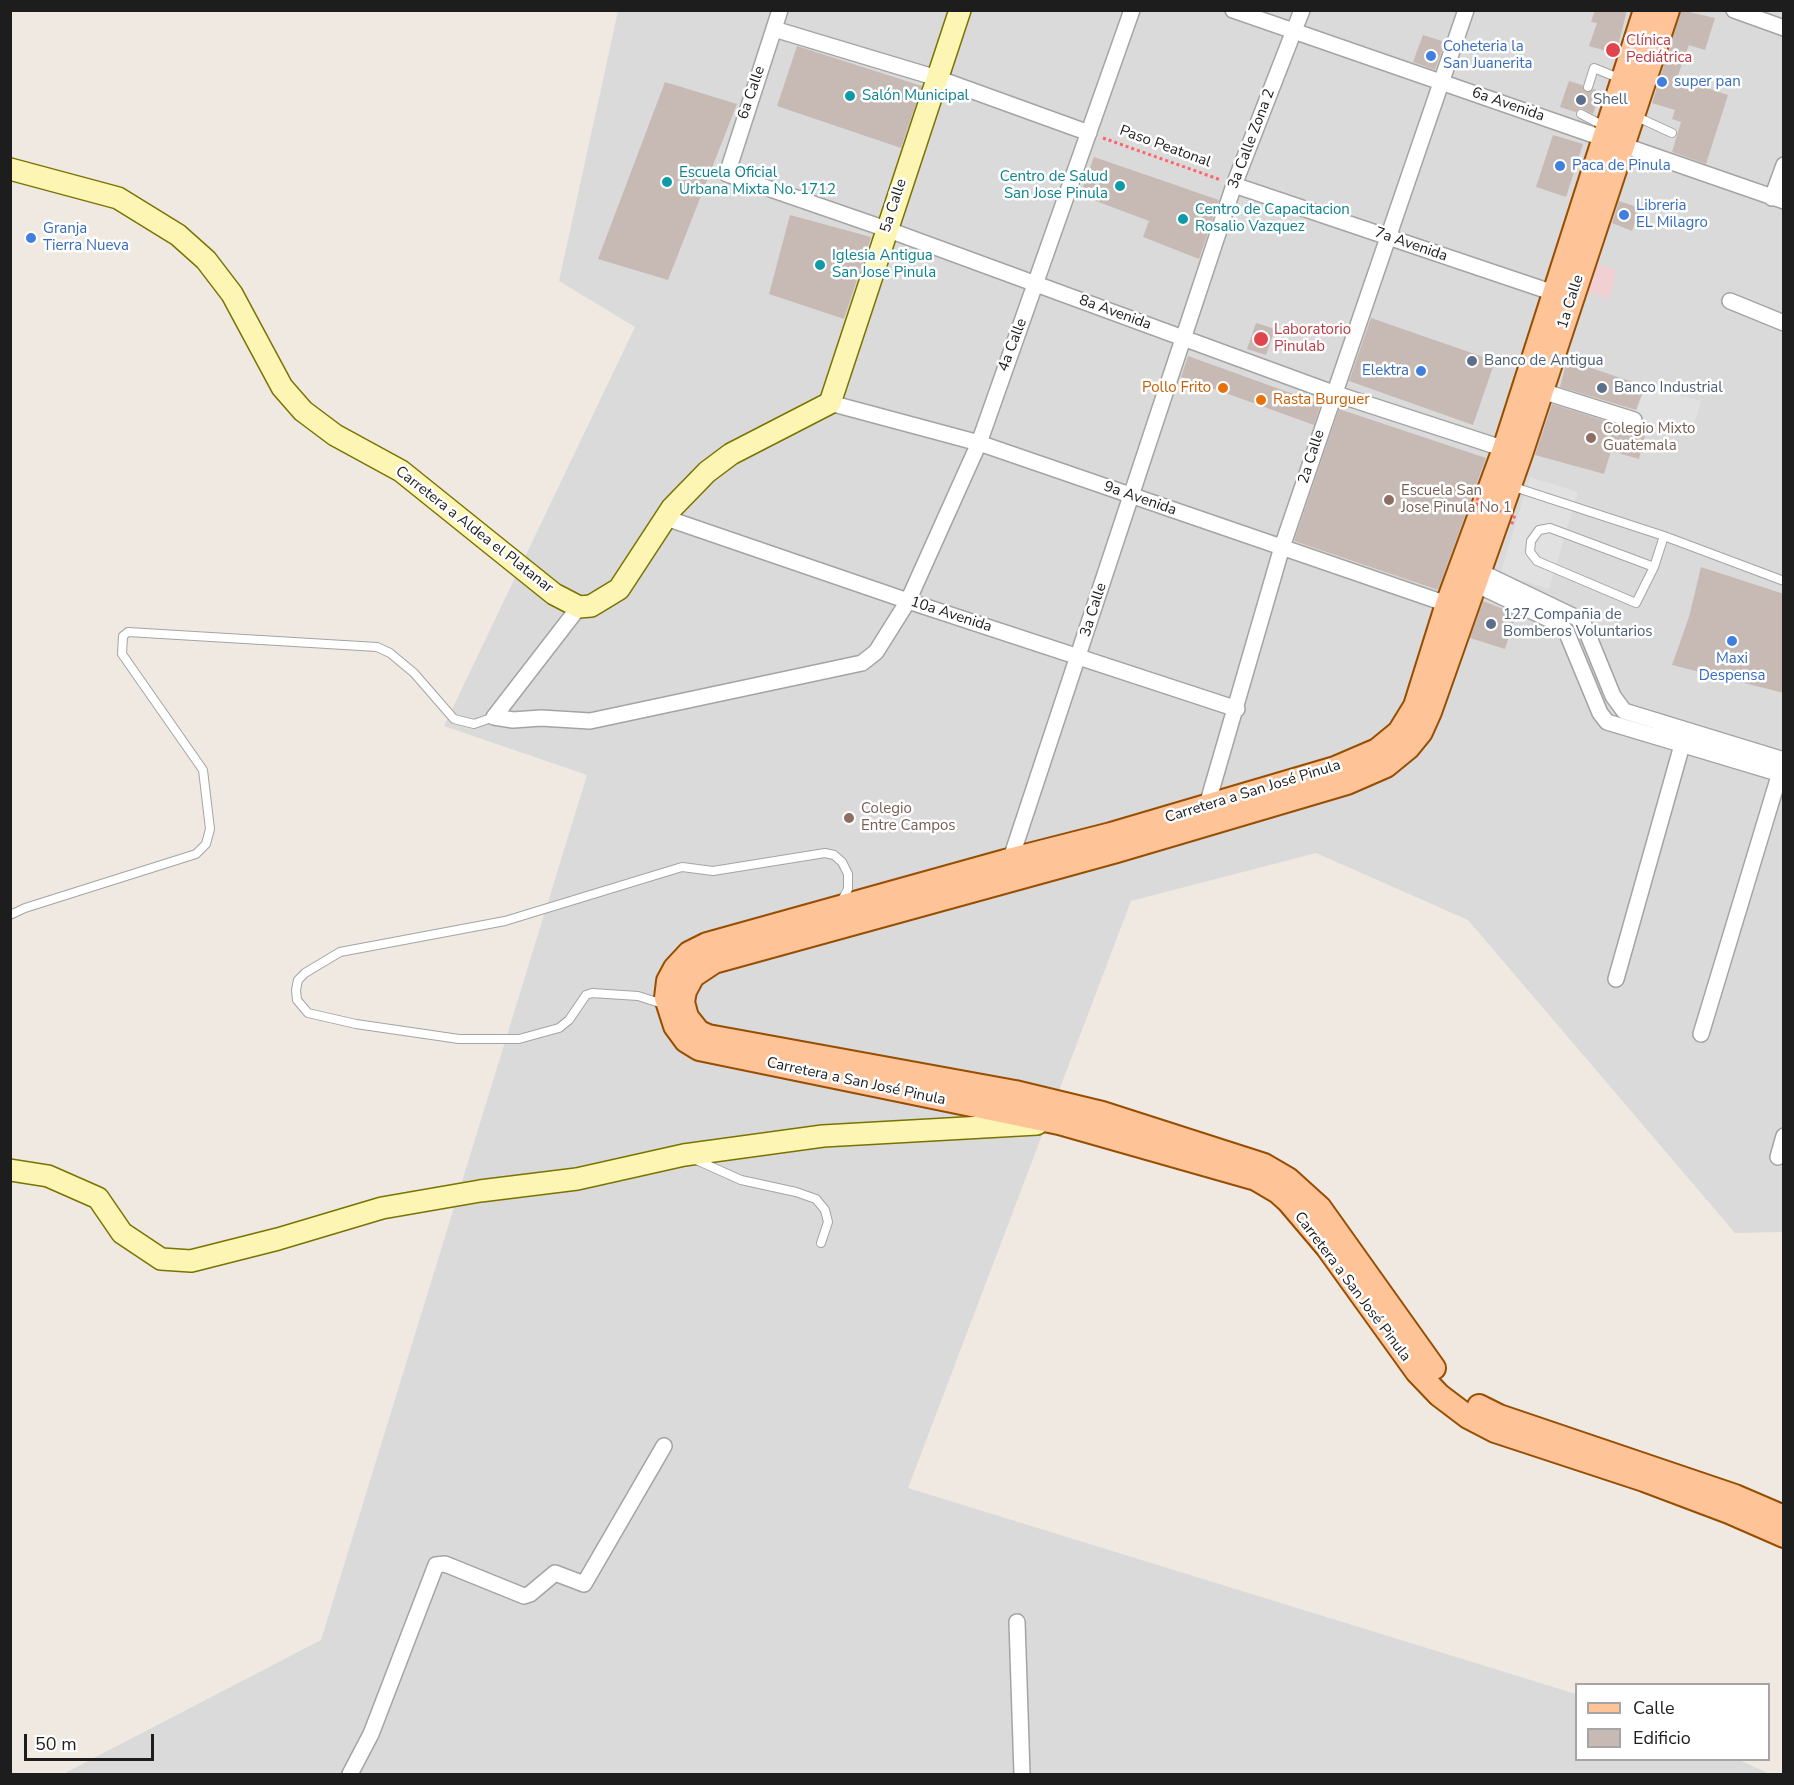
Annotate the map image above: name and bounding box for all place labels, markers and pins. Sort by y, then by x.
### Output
place label: Clínica Pediátrica [1626,32,1692,67]
place label: Coheteria la San Juanerita [1443,38,1532,73]
marker: Clínica Pediátrica [1604,41,1622,59]
marker: Coheteria la San Juanerita [1424,49,1438,63]
place label: super pan [1674,73,1741,91]
marker: super pan [1655,75,1669,89]
place label: Salón Municipal [862,87,969,105]
marker: Salón Municipal [843,89,857,103]
place label: Shell [1593,91,1628,109]
marker: Shell [1574,93,1588,107]
place label: Paca de Pinula [1572,157,1671,175]
marker: Paca de Pinula [1553,159,1567,173]
place label: Escuela Oficial Urbana Mixta No. 1712 [679,164,836,199]
place label: Centro de Salud San Jose Pinula [1000,168,1108,203]
marker: Escuela Oficial Urbana Mixta No. 1712 [660,175,674,189]
marker: Centro de Salud San Jose Pinula [1113,179,1127,193]
place label: Libreria EL Milagro [1636,197,1708,232]
place label: Centro de Capacitacion Rosalio Vazquez [1195,201,1350,236]
marker: Libreria EL Milagro [1617,208,1631,222]
marker: Centro de Capacitacion Rosalio Vazquez [1176,212,1190,226]
place label: Granja Tierra Nueva [43,220,129,255]
marker: Granja Tierra Nueva [24,231,38,245]
place label: Iglesia Antigua San Jose Pinula [832,247,936,282]
marker: Iglesia Antigua San Jose Pinula [813,258,827,272]
place label: Laboratorio Pinulab [1274,321,1351,356]
marker: Laboratorio Pinulab [1252,330,1270,348]
place label: Banco de Antigua [1484,352,1604,370]
marker: Banco de Antigua [1465,354,1479,368]
place label: Elektra [1362,362,1409,380]
marker: Elektra [1414,364,1428,378]
place label: Pollo Frito [1142,379,1211,397]
place label: Banco Industrial [1614,379,1723,397]
marker: Pollo Frito [1216,381,1230,395]
marker: Banco Industrial [1595,381,1609,395]
place label: Rasta Burguer [1273,391,1370,409]
marker: Rasta Burguer [1254,393,1268,407]
place label: Colegio Mixto Guatemala [1603,420,1695,455]
marker: Colegio Mixto Guatemala [1584,431,1598,445]
place label: Escuela San Jose Pinula No 1 [1401,482,1512,517]
marker: Escuela San Jose Pinula No 1 [1382,493,1396,507]
place label: 127 Compañia de Bomberos Voluntarios [1503,606,1653,641]
marker: 127 Compañia de Bomberos Voluntarios [1484,617,1498,631]
marker: Maxi Despensa [1725,634,1739,648]
place label: Maxi Despensa [1699,650,1765,685]
place label: Colegio Entre Campos [861,800,956,835]
marker: Colegio Entre Campos [842,811,856,825]

